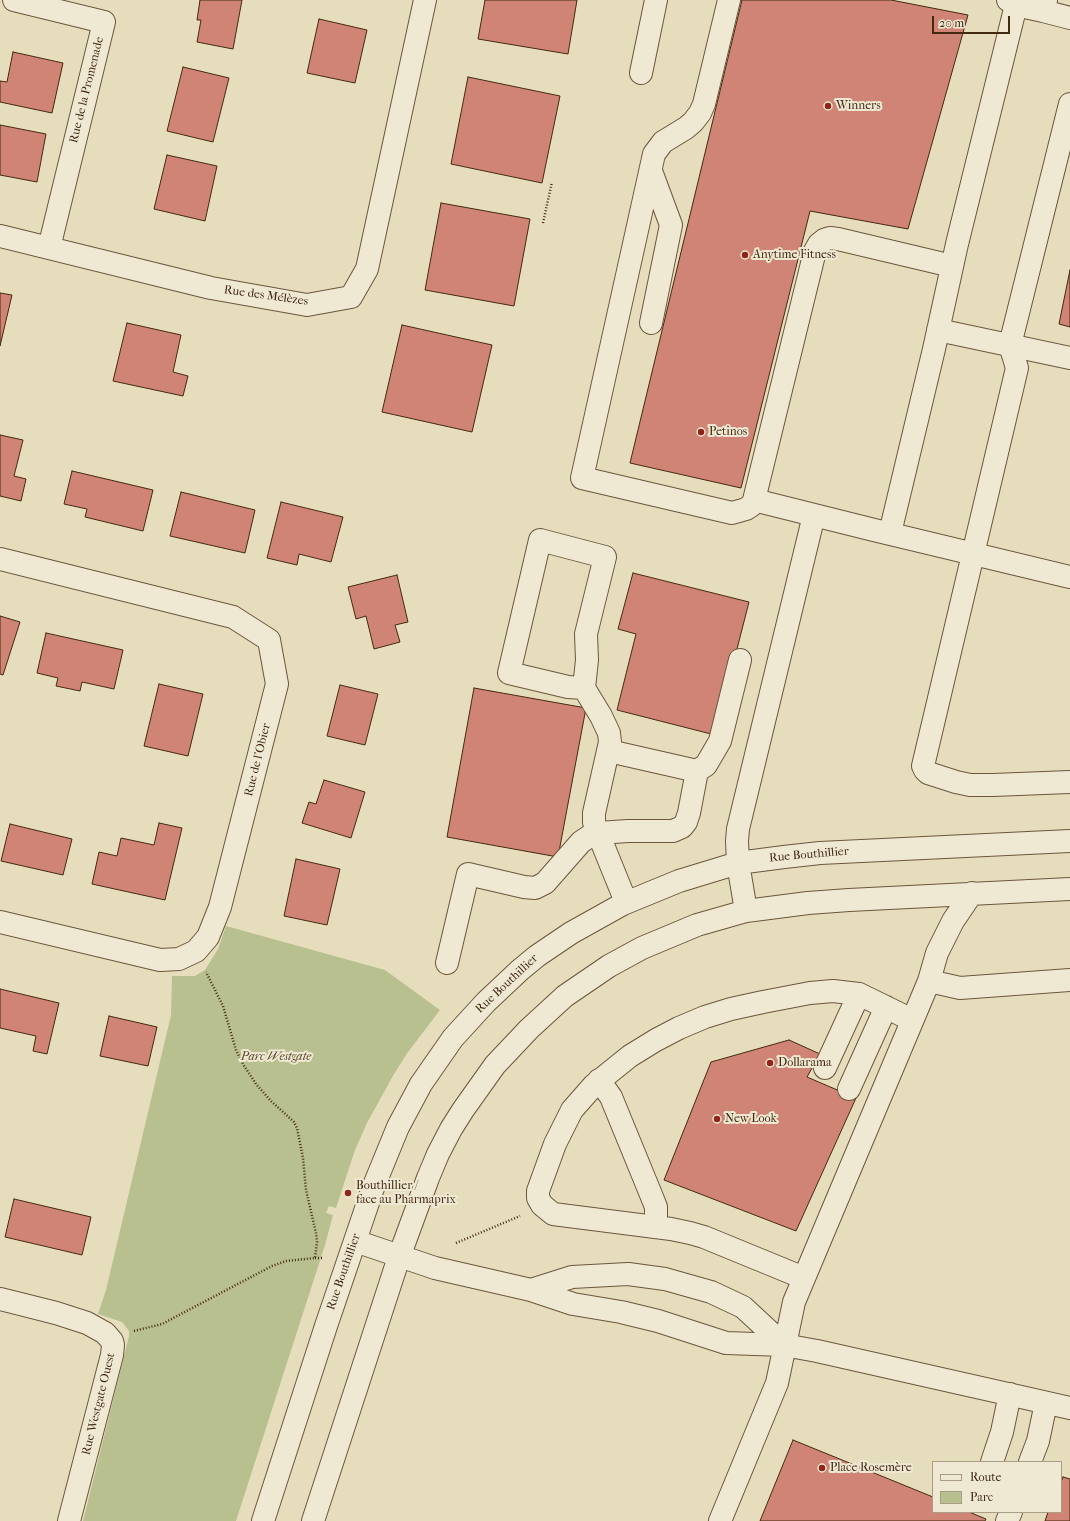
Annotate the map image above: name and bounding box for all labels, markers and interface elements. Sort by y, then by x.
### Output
scale bar [934,8,1012,34]
text: 20 m [939,16,964,30]
street label: Rue de la Promenade [67,35,107,145]
place label: Winners [836,99,881,113]
marker: Winners [823,101,833,111]
place label: Anytime Fitness [753,248,836,262]
marker: Anytime Fitness [740,250,750,260]
street label: Rue des Mélèzes [223,283,309,309]
place label: Petinos [709,425,747,439]
marker: Petinos [696,427,706,437]
street label: Rue de l'Obier [242,722,274,798]
street label: Rue Bouthillier [769,844,849,866]
street label: Rue Bouthillier [473,951,541,1017]
park label: Parc Westgate [241,1050,311,1064]
place label: Dollarama [778,1056,832,1070]
marker: Dollarama [765,1058,775,1068]
place label: New Look [725,1112,777,1126]
marker: New Look [712,1114,722,1124]
place label: Bouthillier / face au Pharmaprix [356,1179,456,1207]
marker: Bouthillier / face au Pharmaprix [343,1188,353,1198]
street label: Rue Bouthillier [324,1232,364,1312]
street label: Rue Westgate Ouest [79,1351,119,1457]
place label: Place Rosemère [830,1461,912,1475]
legend [932,1461,1062,1513]
marker: Place Rosemère [817,1463,827,1473]
text: Route [970,1470,1002,1484]
text: Parc [970,1490,993,1504]

